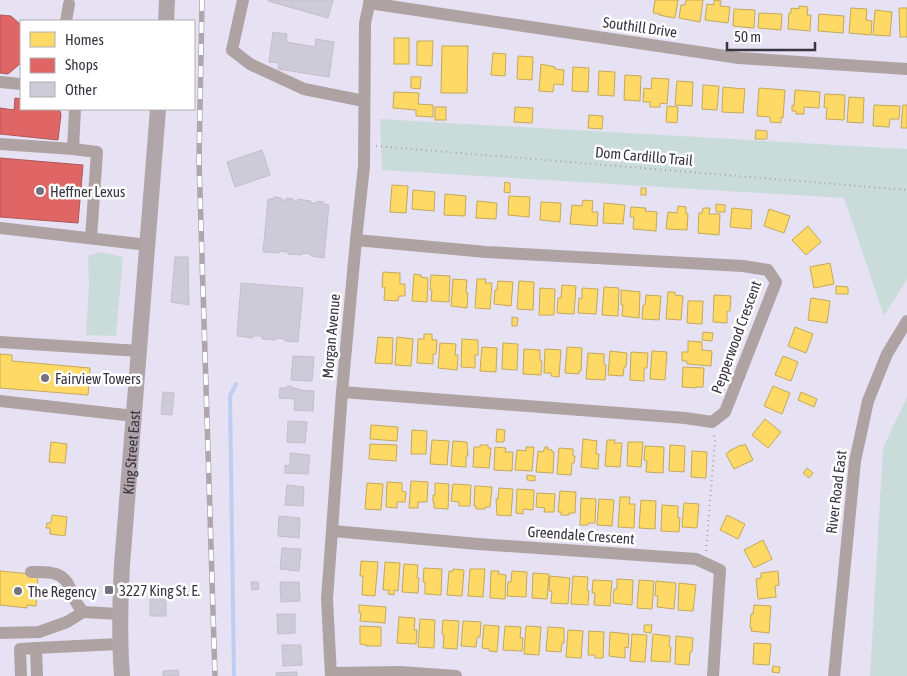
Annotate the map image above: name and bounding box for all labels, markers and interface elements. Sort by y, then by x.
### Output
street label: Southill Drive [602,13,678,41]
legend [20,20,195,110]
scale bar [727,20,814,52]
text: 50 m [734,28,761,45]
text: Homes [65,31,104,48]
text: Shops [65,56,98,73]
text: Other [65,81,97,98]
street label: Dom Cardillo Trail [594,143,694,169]
place label: Heffner Lexus [50,183,125,200]
marker: Heffner Lexus [34,185,46,197]
street label: Pepperwood Crescent [708,278,764,396]
street label: Morgan Avenue [319,293,343,379]
place label: Fairview Towers [55,370,141,387]
marker: Fairview Towers [39,372,51,384]
street label: King Street East [119,410,143,495]
street label: River Road East [822,449,850,535]
street label: Greendale Crescent [527,523,635,547]
place label: 3227 King St. E. [119,582,201,599]
place label: The Regency [28,583,97,600]
marker: 3227 King St. E. [103,584,115,596]
marker: The Regency [12,585,24,597]

